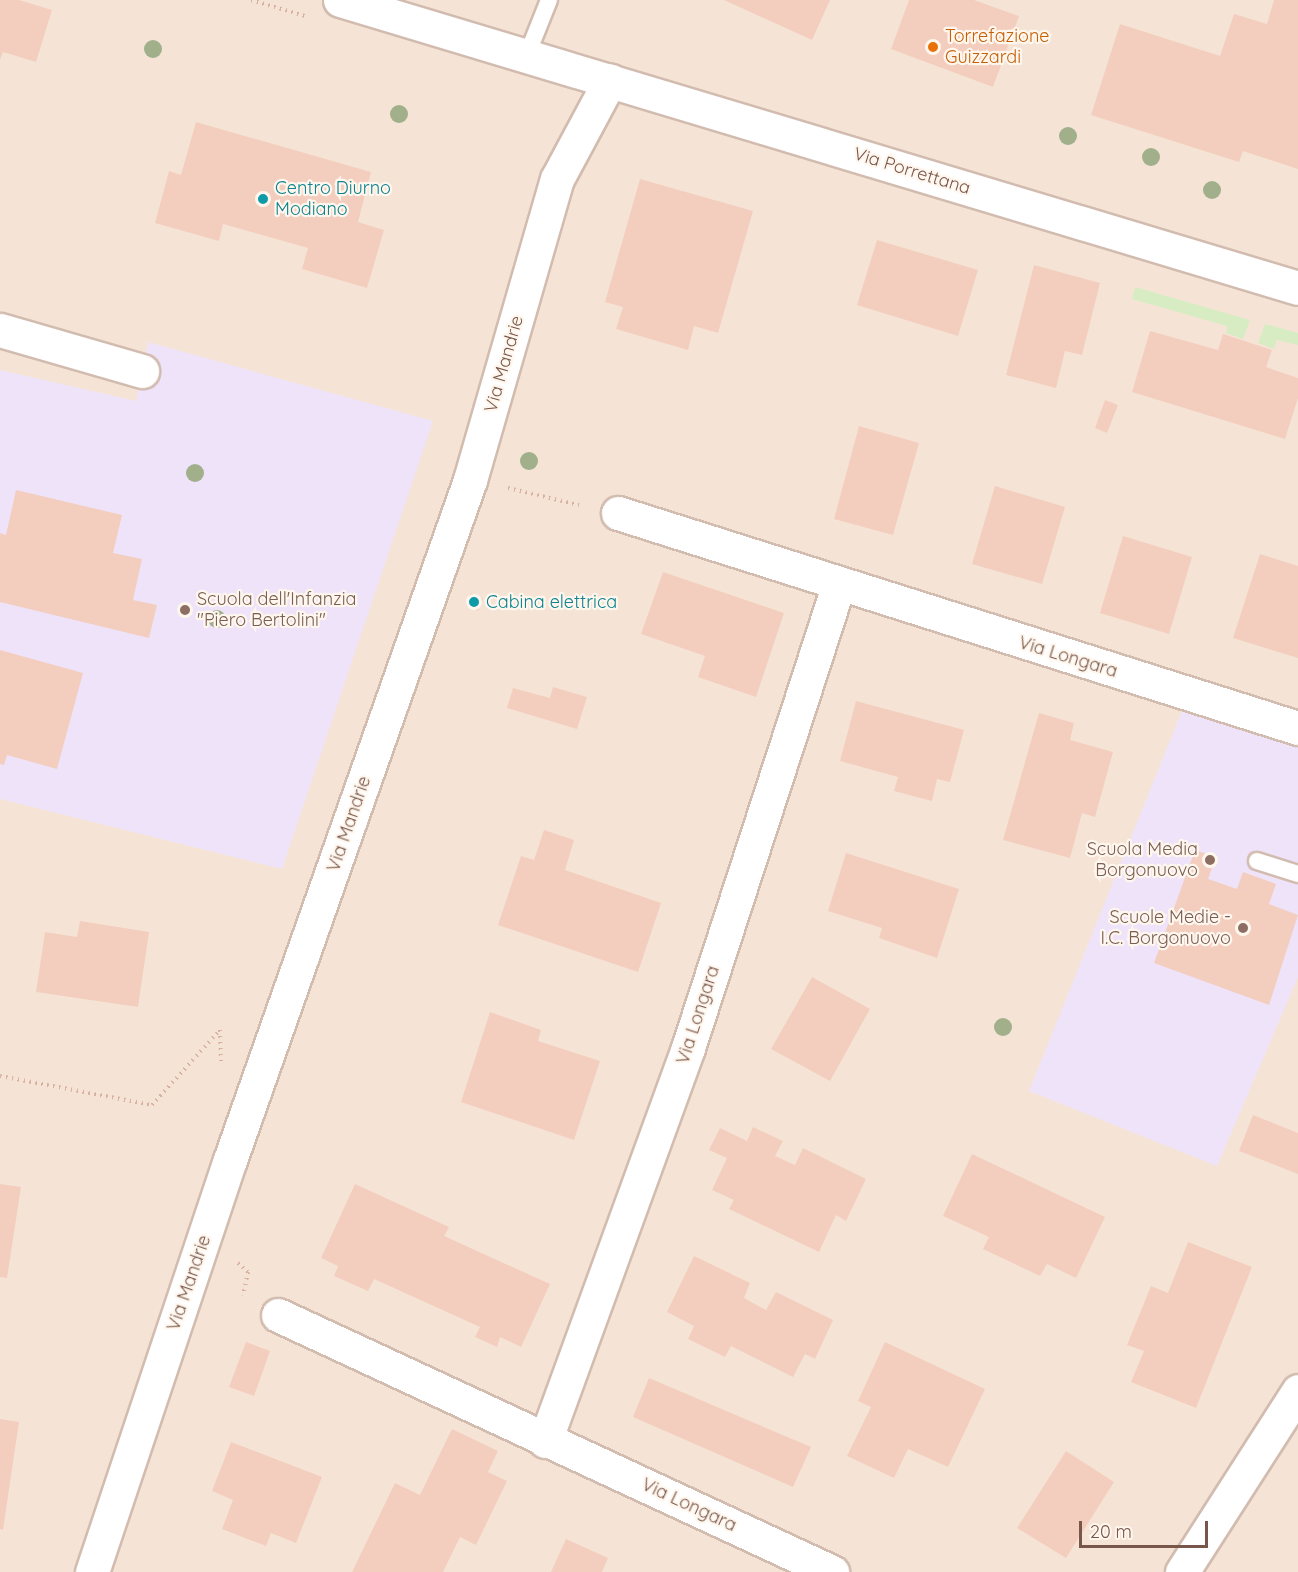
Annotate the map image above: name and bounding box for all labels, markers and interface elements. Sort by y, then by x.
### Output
place label: Torrefazione Guizzardi [945,26,1050,68]
marker: Torrefazione Guizzardi [926,40,940,54]
street label: Via Porrettana [851,143,973,199]
place label: Centro Diurno Modiano [275,178,391,220]
marker: Centro Diurno Modiano [256,192,270,206]
street label: Via Mandrie [480,313,528,415]
place label: Scuola dell'Infanzia "Piero Bertolini" [197,589,356,632]
place label: Cabina elettrica [486,591,617,613]
marker: Cabina elettrica [467,595,481,609]
marker: Scuola dell'Infanzia "Piero Bertolini" [178,603,192,617]
street label: Via Longara [1016,632,1120,682]
street label: Via Mandrie [323,773,375,875]
place label: Scuola Media Borgonuovo [1087,839,1198,882]
marker: Scuola Media Borgonuovo [1203,853,1217,867]
place label: Scuole Medie - I.C. Borgonuovo [1101,907,1231,950]
marker: Scuole Medie - I.C. Borgonuovo [1236,921,1250,935]
street label: Via Longara [672,963,724,1067]
street label: Via Mandrie [163,1232,215,1334]
street label: Via Longara [638,1474,740,1536]
scale bar [1082,1509,1211,1547]
text: 20 m [1090,1520,1132,1543]

